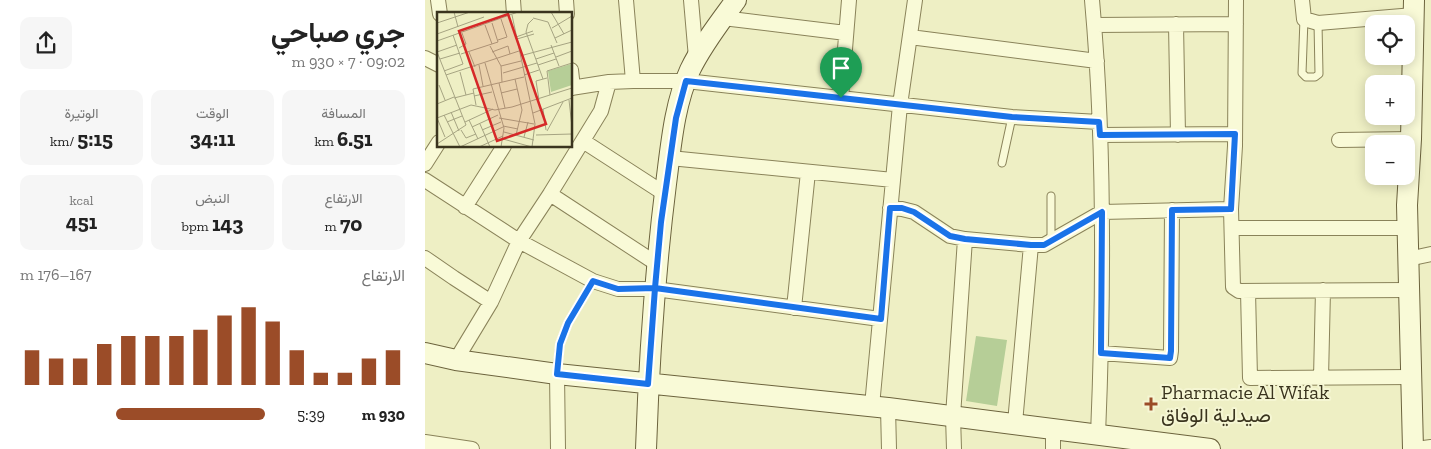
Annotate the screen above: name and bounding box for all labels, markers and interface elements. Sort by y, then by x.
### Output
inset map [437,12,573,148]
map controls [1365,15,1415,185]
button: locate [1365,15,1415,65]
text: جري صباحي [271,16,405,49]
button: share [20,17,72,69]
pin [820,47,862,98]
text: 09:02 · 7 × 930 m [291,52,405,71]
icon: arrive [827,54,855,82]
button: + [1365,75,1415,125]
text: الوتيرة [64,105,99,122]
text: الوقت [196,105,229,122]
text: المسافة [321,105,366,122]
text: 5:15 [77,126,113,151]
text: 34:11 [190,126,235,151]
text: 6.51 [337,126,373,151]
text: /km [50,133,77,150]
text: km [314,133,337,150]
button: − [1365,135,1415,185]
text: النبض [195,190,230,207]
text: الارتفاع [325,190,363,207]
text: kcal [70,192,94,209]
text: 451 [66,209,97,234]
text: 143 [212,211,244,236]
text: 70 [340,211,362,236]
text: bpm [181,218,212,235]
text: m [325,218,340,235]
text: 167–176 m [20,265,92,284]
text: الارتفاع [362,266,405,285]
place label: Pharmacie Al Wifak صيدلية الوفاق [1161,380,1330,428]
marker: Pharmacie Al Wifak صيدلية الوفاق [1145,398,1157,410]
text: 5:39 [297,405,325,424]
text: 930 m [362,405,405,424]

